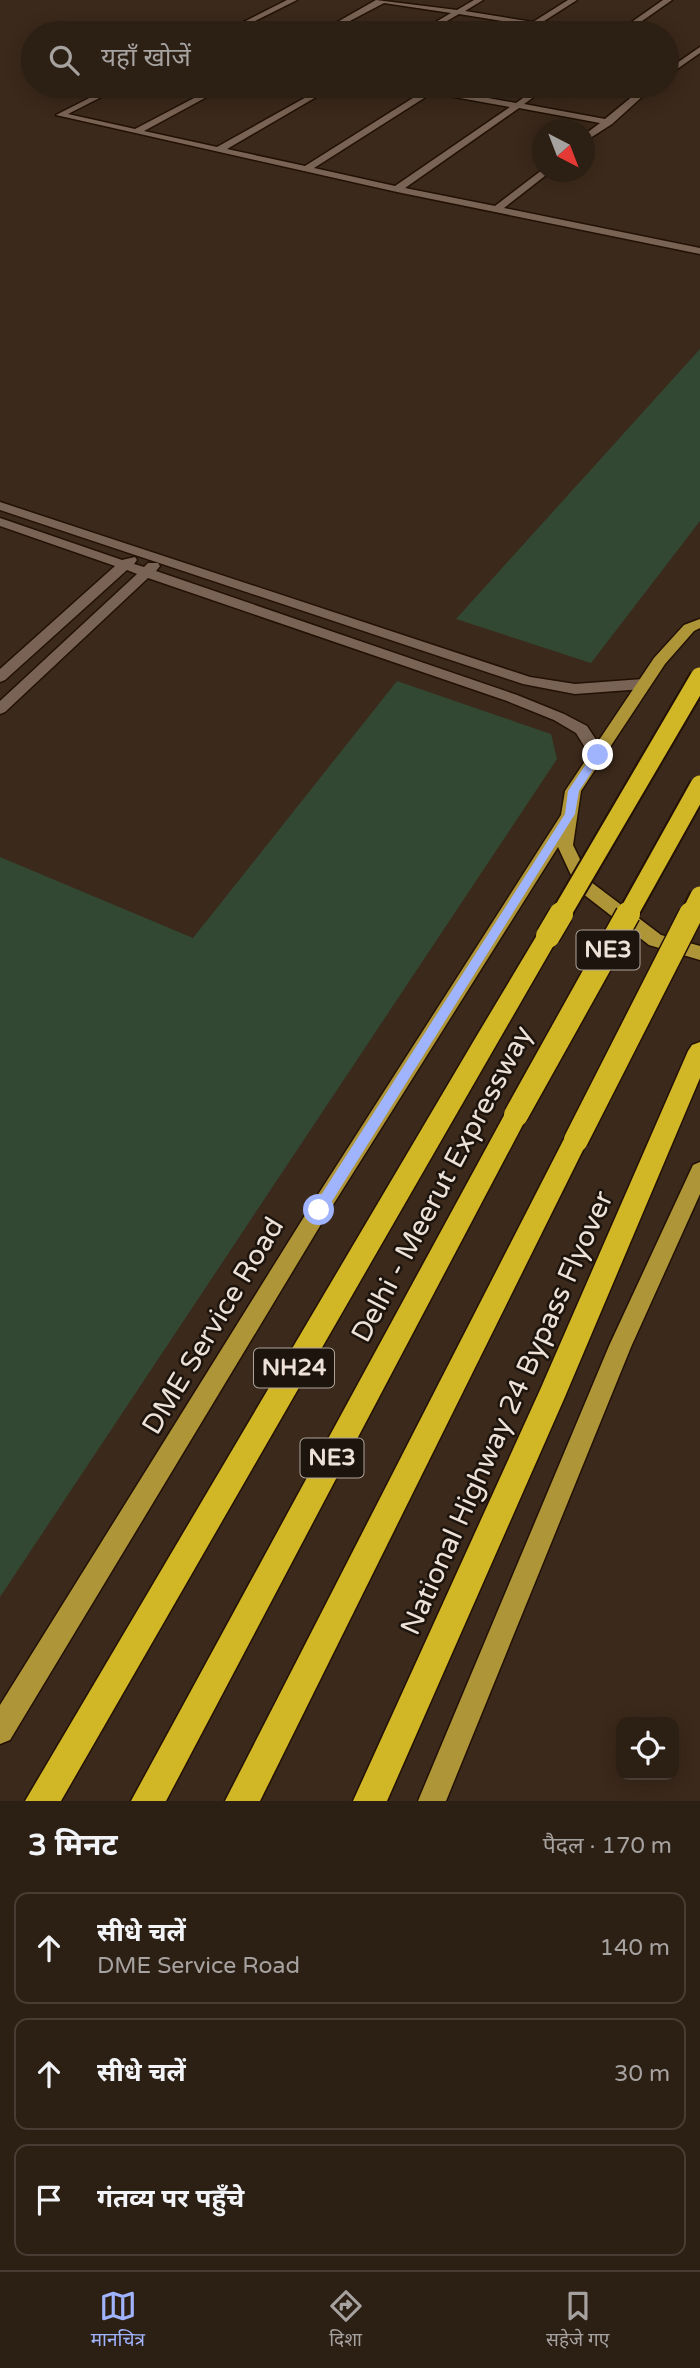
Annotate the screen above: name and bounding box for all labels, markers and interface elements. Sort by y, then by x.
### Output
search box [21,21,679,98]
icon: search [45,41,83,79]
text: यहाँ खोजें [101,42,191,73]
north arrow [532,119,595,182]
route end [582,739,613,770]
road number: NE3 [576,931,640,970]
street label: Delhi - Meerut Expressway [344,1020,540,1348]
street label: National Highway 24 Bypass Flyover [393,1185,621,1640]
route start [303,1194,334,1225]
street label: DME Service Road [135,1211,291,1441]
road number: NH24 [254,1348,334,1387]
road number: NE3 [300,1438,364,1478]
map controls [616,1717,679,1780]
button: locate [616,1717,679,1780]
text: 3 मिनट [28,1827,118,1864]
text: पैदल · 170 m [543,1832,672,1860]
text: सीधे चलें [97,1917,186,1948]
icon: ahead [30,1929,68,1967]
text: 140 m [600,1934,670,1962]
text: DME Service Road [97,1952,300,1980]
icon: ahead [30,2055,68,2093]
text: सीधे चलें [97,2057,186,2088]
text: 30 m [614,2060,670,2088]
icon: arrive [30,2181,68,2219]
text: गंतव्य पर पहुँचे [97,2183,244,2214]
tab: मानचित्र [91,2287,145,2354]
tab: दिशा [327,2287,365,2354]
tab: सहेजे गए [546,2287,609,2354]

